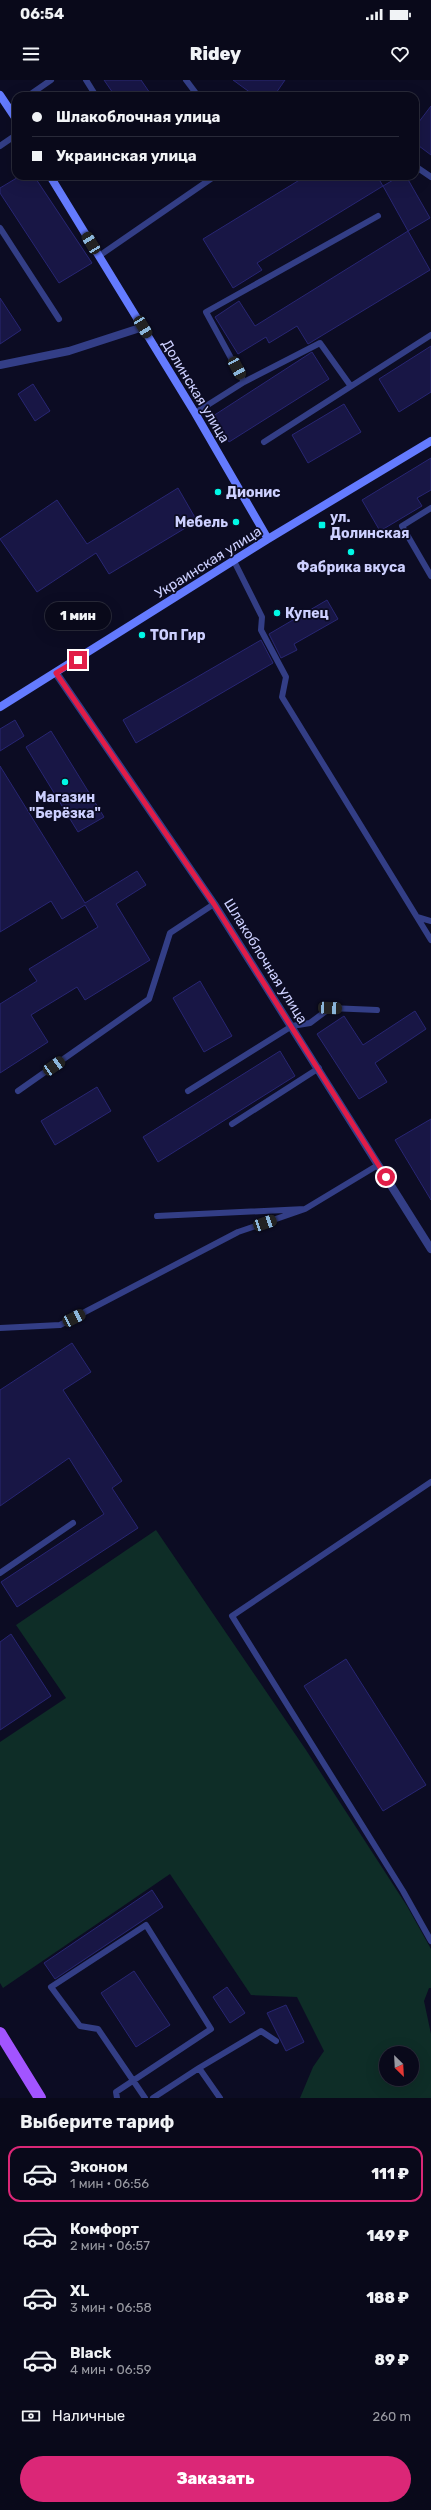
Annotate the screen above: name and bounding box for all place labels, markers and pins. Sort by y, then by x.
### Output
place label: Дионис [226,484,281,501]
marker: Дионис [213,487,223,497]
place label: ул. Долинская [330,509,409,542]
place label: Мебель [175,514,228,531]
marker: Мебель [231,517,241,527]
marker: ул. Долинская [317,520,327,530]
marker: Фабрика вкуса [346,547,356,557]
place label: Фабрика вкуса [297,559,405,576]
place label: Купец [285,605,329,622]
marker: Купец [272,608,282,618]
place label: ТОп Гир [150,627,206,644]
marker: ТОп Гир [137,630,147,640]
marker: Магазин "Берёзка" [60,777,70,787]
place label: Магазин "Берёзка" [29,789,101,822]

